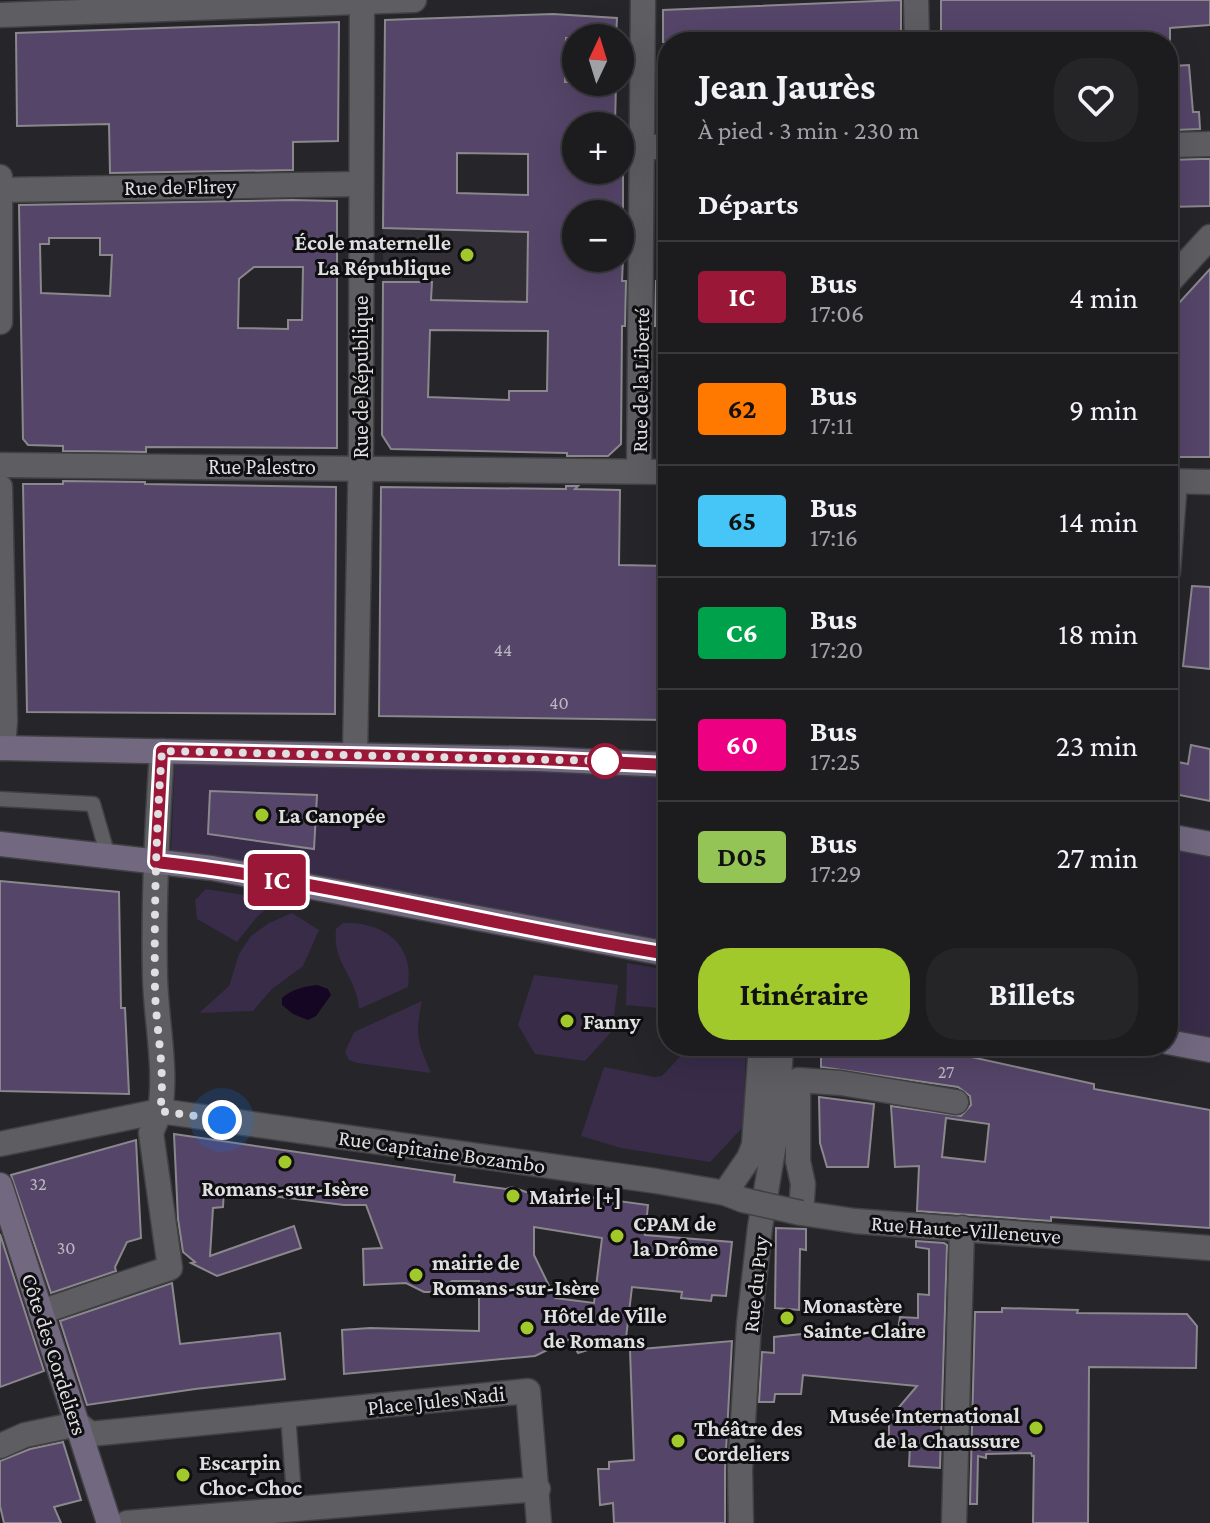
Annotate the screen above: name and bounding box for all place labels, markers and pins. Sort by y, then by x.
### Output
place label: École maternelle La République [294,230,451,280]
marker: École maternelle La République [458,246,476,264]
unlabelled marker [588,744,622,778]
place label: La Canopée [278,803,385,828]
marker: La Canopée [253,806,271,824]
place label: Fanny [583,1009,641,1034]
marker: Fanny [558,1012,576,1030]
marker: Romans-sur-Isère [276,1153,294,1171]
place label: Romans-sur-Isère [201,1176,369,1201]
place label: Mairie [+] [529,1184,621,1209]
marker: Mairie [+] [504,1187,522,1205]
place label: CPAM de la Drôme [633,1211,718,1261]
marker: CPAM de la Drôme [608,1227,626,1245]
place label: mairie de Romans-sur-Isère [432,1250,600,1300]
marker: mairie de Romans-sur-Isère [407,1266,425,1284]
place label: Monastère Sainte-Claire [803,1293,926,1343]
place label: Hôtel de Ville de Romans [543,1303,667,1353]
marker: Monastère Sainte-Claire [778,1309,796,1327]
marker: Hôtel de Ville de Romans [518,1319,536,1337]
place label: Musée International de la Chaussure [829,1403,1021,1453]
place label: Théâtre des Cordeliers [694,1416,803,1466]
marker: Musée International de la Chaussure [1027,1419,1045,1437]
marker: Théâtre des Cordeliers [669,1432,687,1450]
place label: Escarpin Choc-Choc [199,1450,302,1500]
marker: Escarpin Choc-Choc [174,1466,192,1484]

